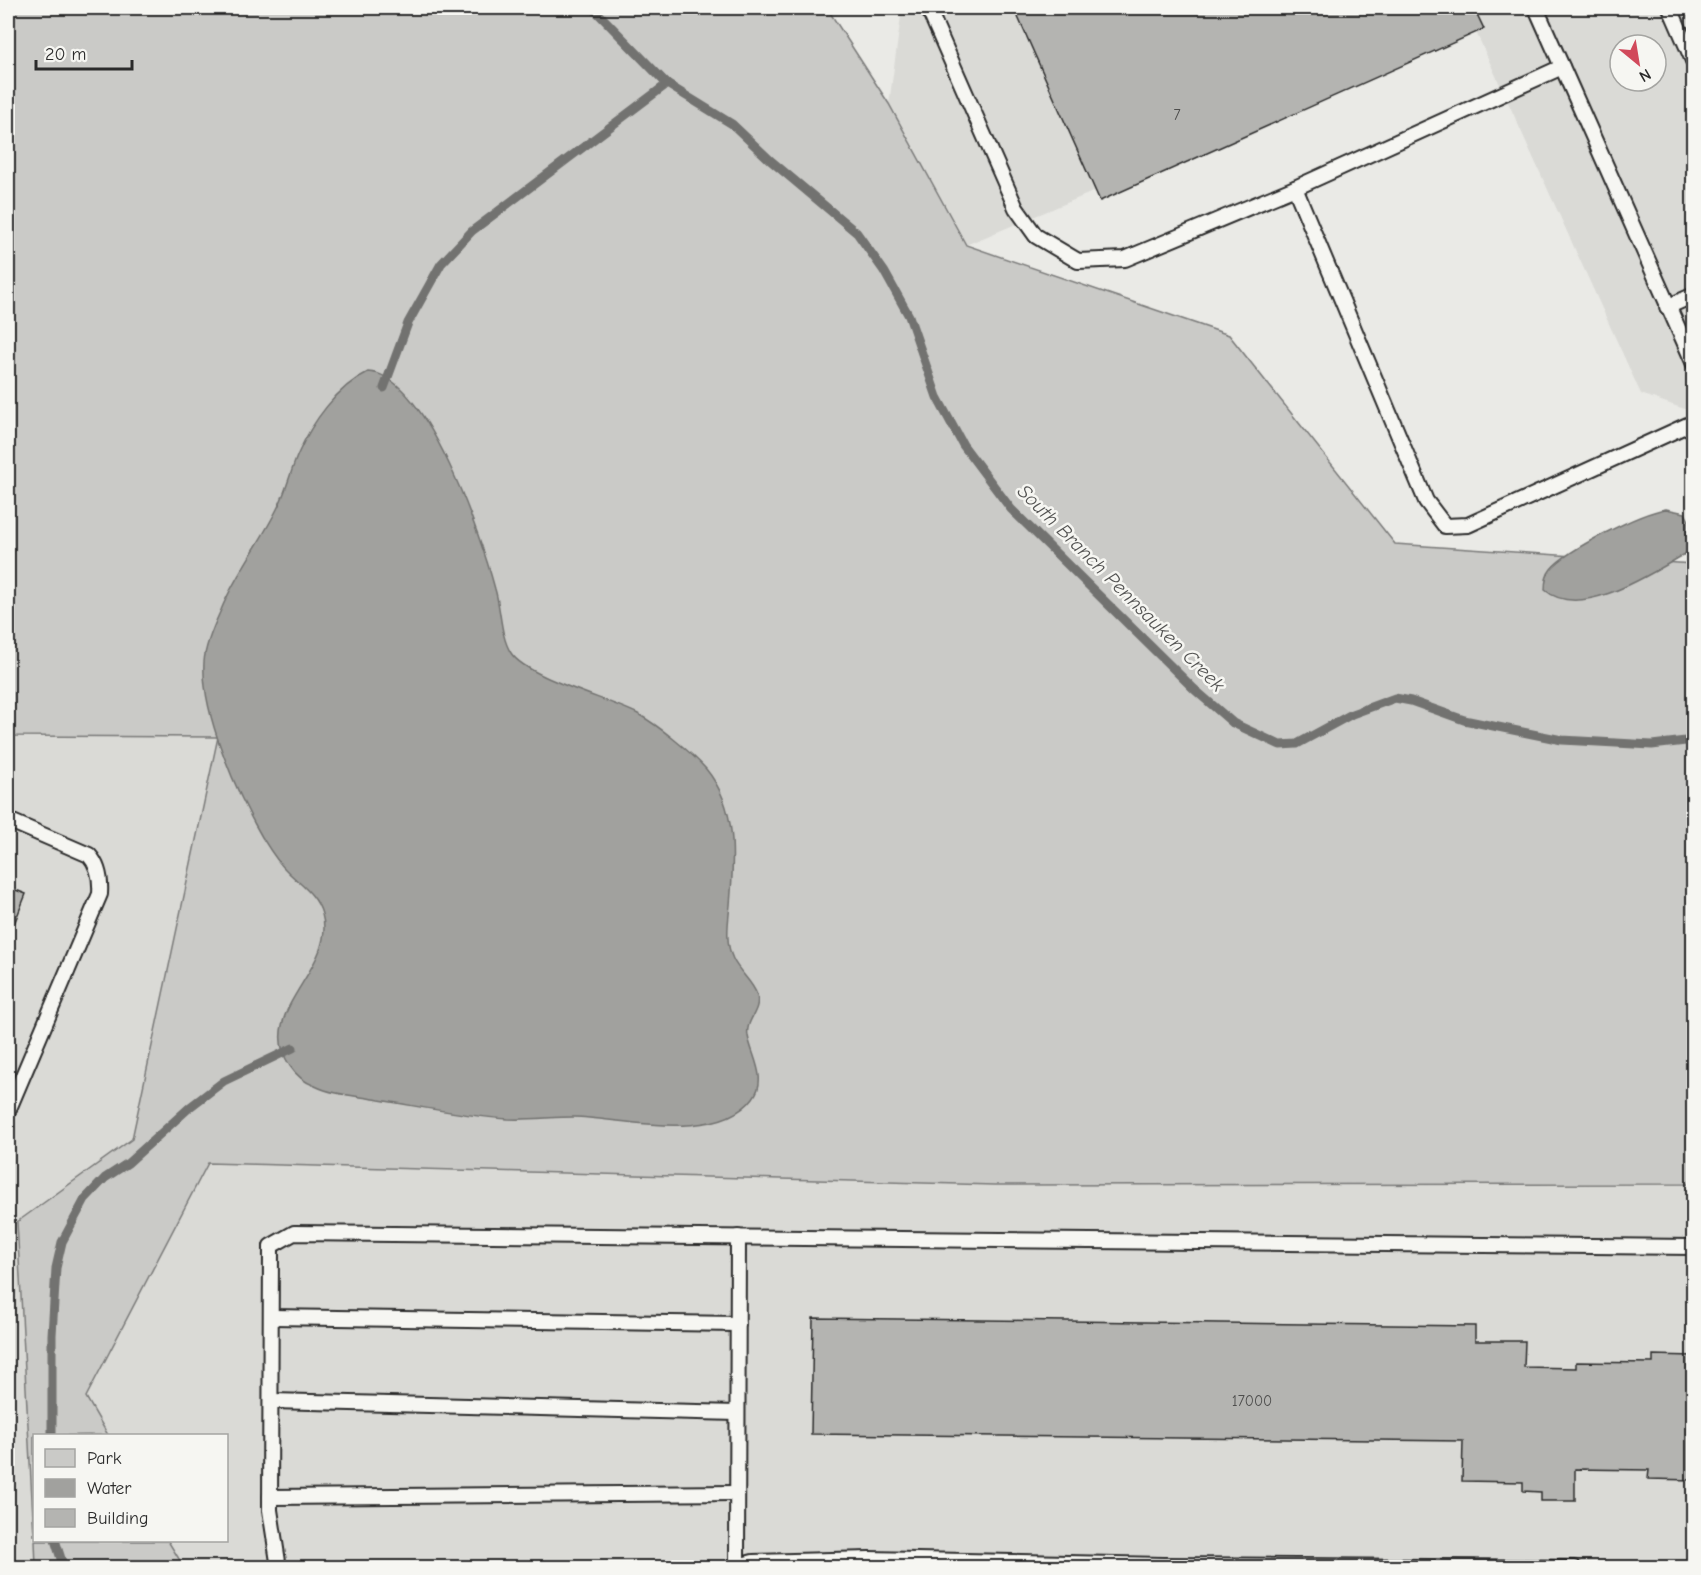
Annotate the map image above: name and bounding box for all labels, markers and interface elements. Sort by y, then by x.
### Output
scale bar [36,33,132,71]
north arrow [1608,33,1668,93]
text: 20 m [45,44,86,65]
text: N [1636,65,1654,86]
house number: 7 [1173,106,1181,124]
water label: South Branch Pennsauken Creek [1013,480,1230,697]
house number: 17000 [1232,1392,1272,1410]
legend [33,1434,228,1542]
text: Park [87,1448,122,1469]
text: Water [87,1478,132,1499]
text: Building [87,1508,149,1529]

